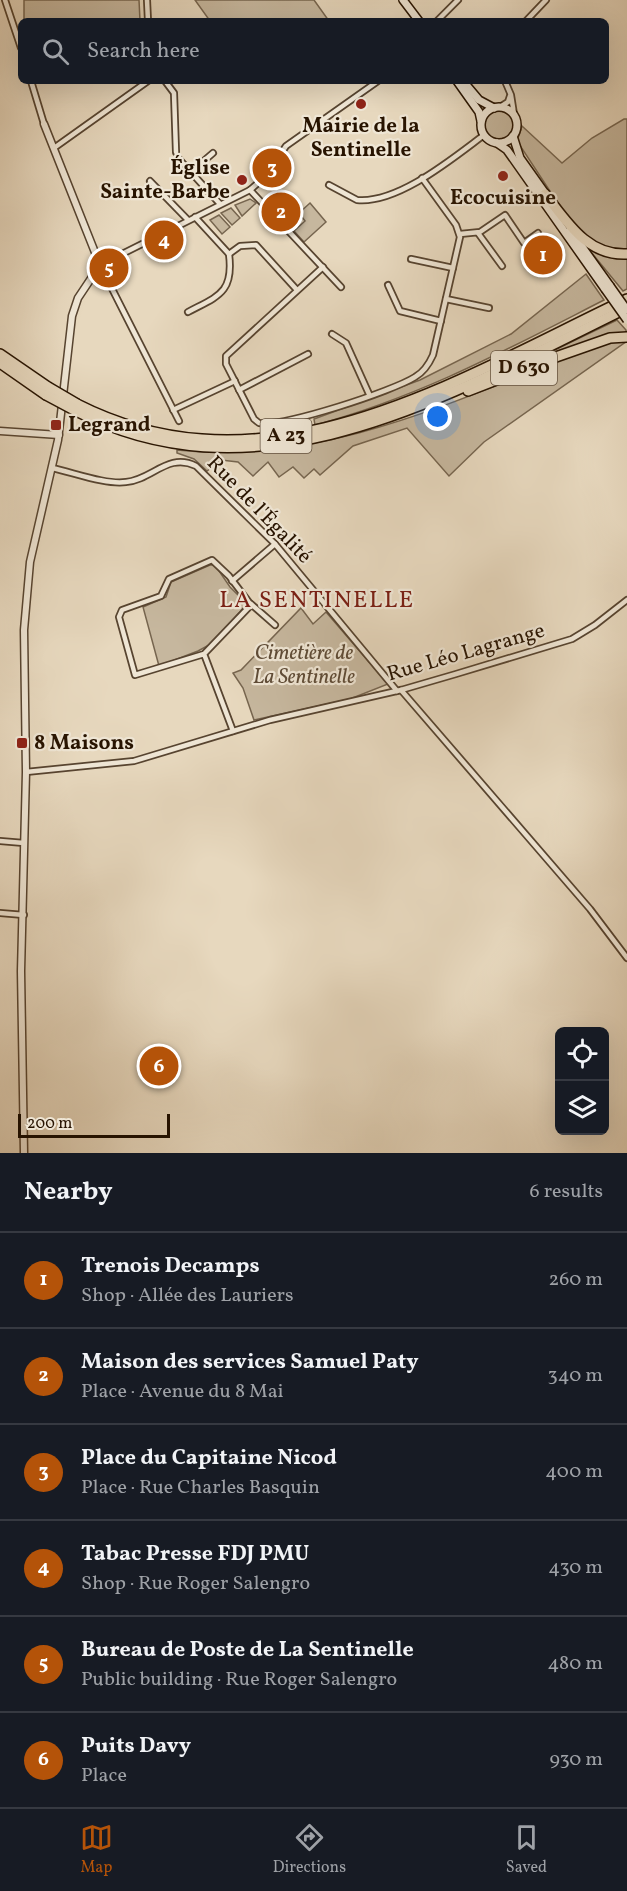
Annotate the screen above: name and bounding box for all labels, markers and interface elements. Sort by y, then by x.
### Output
search box [18,18,609,84]
icon: search [39,35,72,68]
text: Search here [87,36,200,67]
marker: Mairie de la Sentinelle [354,97,368,111]
place label: Mairie de la Sentinelle [302,112,420,165]
pin: 3 [252,146,292,190]
place label: Église Sainte-Barbe [100,154,230,207]
marker: Ecocuisine [496,169,510,183]
marker: Église Sainte-Barbe [235,173,249,187]
place label: Ecocuisine [450,184,556,213]
pin: 2 [262,190,300,234]
pin: 4 [144,218,184,262]
pin: 1 [524,232,562,278]
pin: 5 [90,246,128,290]
road number: D 630 [491,351,557,385]
your location [423,402,452,431]
place label: Legrand [68,411,151,440]
marker: Legrand [49,418,63,432]
road number: A 23 [260,419,312,453]
street label: Rue de l'Égalité [200,450,318,570]
district label: LA SENTINELLE [219,584,415,618]
street label: Rue Léo Lagrange [384,617,548,689]
park label: Cimetière de La Sentinelle [253,639,355,692]
place label: 8 Maisons [34,729,134,758]
marker: 8 Maisons [15,736,29,750]
map controls [555,1027,609,1135]
button: locate [555,1027,609,1081]
pin: 6 [140,1044,178,1088]
button: layers [555,1081,609,1135]
scale bar [18,1111,170,1138]
text: 200 m [27,1113,72,1135]
text: Nearby [24,1174,113,1210]
text: 6 results [530,1178,603,1206]
text: Trenois Decamps [81,1251,260,1282]
text: 1 [39,1266,48,1294]
text: 260 m [548,1266,603,1294]
text: Shop · Allée des Lauriers [81,1282,294,1310]
text: Maison des services Samuel Paty [81,1347,419,1378]
text: 2 [38,1362,49,1390]
text: 340 m [547,1362,603,1390]
text: Place · Avenue du 8 Mai [81,1378,284,1406]
text: Place du Capitaine Nicod [81,1443,337,1474]
text: 3 [38,1458,49,1486]
text: 400 m [545,1458,603,1486]
text: Place · Rue Charles Basquin [81,1474,320,1502]
text: Tabac Presse FDJ PMU [81,1539,309,1570]
text: 4 [37,1554,50,1582]
text: 430 m [548,1554,603,1582]
text: Shop · Rue Roger Salengro [81,1570,310,1598]
text: Bureau de Poste de La Sentinelle [81,1635,414,1666]
text: 5 [39,1650,48,1678]
text: 480 m [548,1650,603,1678]
text: Public building · Rue Roger Salengro [81,1666,397,1694]
text: Puits Davy [81,1731,191,1762]
text: 6 [38,1746,49,1774]
text: 930 m [549,1746,603,1774]
text: Place [81,1762,127,1790]
tab: Map [80,1821,113,1879]
tab: Directions [273,1821,346,1879]
tab: Saved [506,1821,547,1879]

